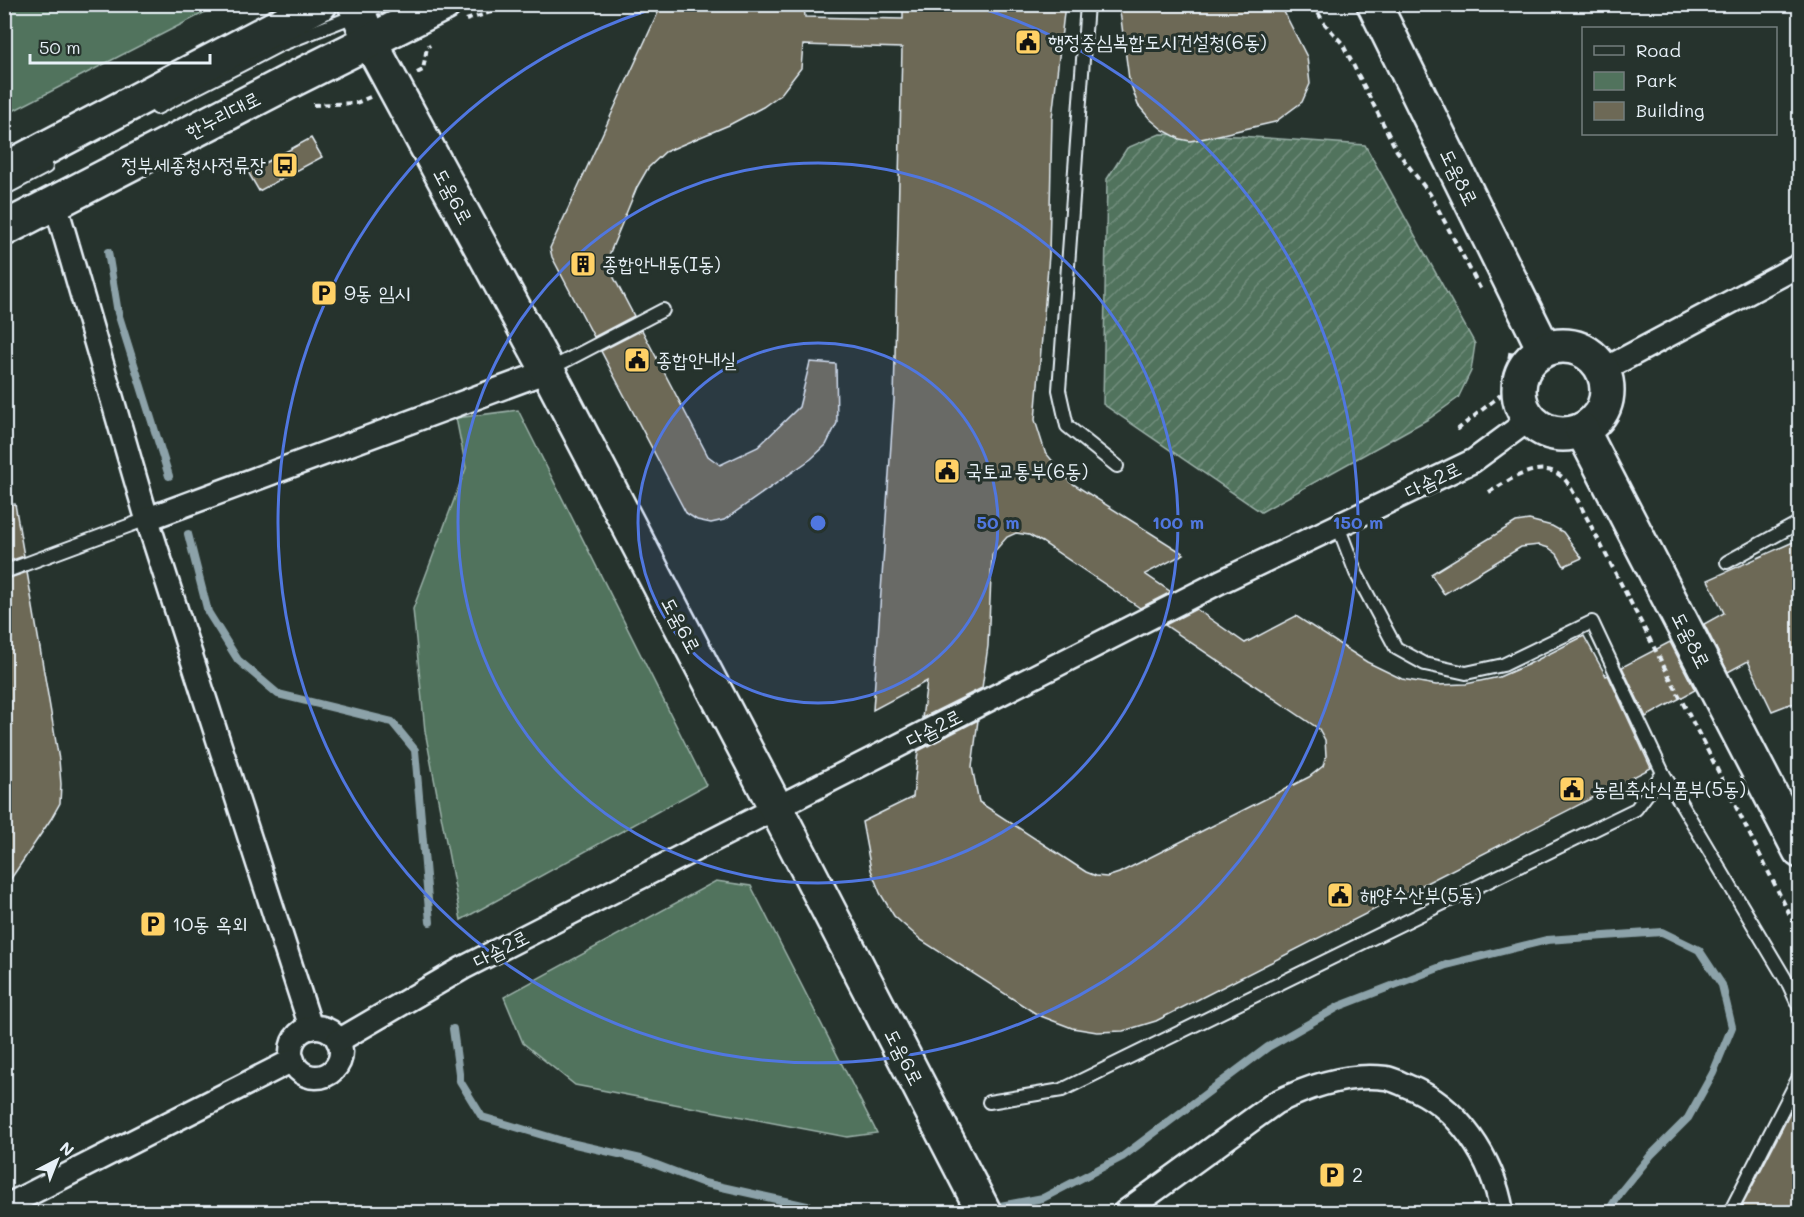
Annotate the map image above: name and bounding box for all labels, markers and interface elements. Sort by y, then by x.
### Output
scale bar [30,27,210,65]
public building icon: 행정중심복합도시건설청(6동) [1013,27,1043,57]
legend [1582,27,1777,135]
place label: 행정중심복합도시건설청(6동) [1048,28,1267,54]
text: 50 m [39,35,81,59]
text: Road [1636,38,1681,62]
text: Park [1636,68,1677,92]
street label: 한누리대로 [181,84,264,144]
text: Building [1636,98,1704,122]
street label: 도움8로 [1435,144,1485,209]
bus stop icon: 정부세종청사정류장 [270,150,300,180]
place label: 정부세종청사정류장 [121,151,266,177]
street label: 도움6로 [428,163,480,228]
building icon: 종합안내동(I동) [568,249,598,279]
place label: 종합안내동(I동) [602,250,721,276]
parking icon: 9동 임시 [309,278,339,308]
place label: 9동 임시 [344,279,411,305]
public building icon: 종합안내실 [622,345,652,375]
place label: 종합안내실 [656,346,736,372]
street label: 다솜2로 [1400,454,1465,504]
public building icon: 국토교통부(6동) [932,456,962,486]
place label: 국토교통부(6동) [966,457,1088,483]
text: 50 m [977,510,1019,534]
text: 100 m [1152,510,1204,534]
text: 150 m [1333,510,1383,534]
centre of rings [808,513,828,533]
street label: 도움6로 [656,592,708,657]
street label: 도움8로 [1667,607,1717,672]
street label: 다솜2로 [901,702,966,752]
public building icon: 농림축산식품부(5동) [1557,774,1587,804]
place label: 농림축산식품부(5동) [1592,775,1746,801]
public building icon: 해양수산부(5동) [1325,880,1355,910]
place label: 해양수산부(5동) [1360,881,1482,907]
parking icon: 10동 옥외 [138,909,168,939]
place label: 10동 옥외 [172,910,248,936]
street label: 다솜2로 [468,923,533,973]
street label: 도움6로 [880,1024,930,1089]
north arrow [27,1130,87,1190]
text: N [56,1137,79,1160]
parking icon: 2 [1317,1160,1347,1190]
place label: 2 [1352,1161,1363,1187]

